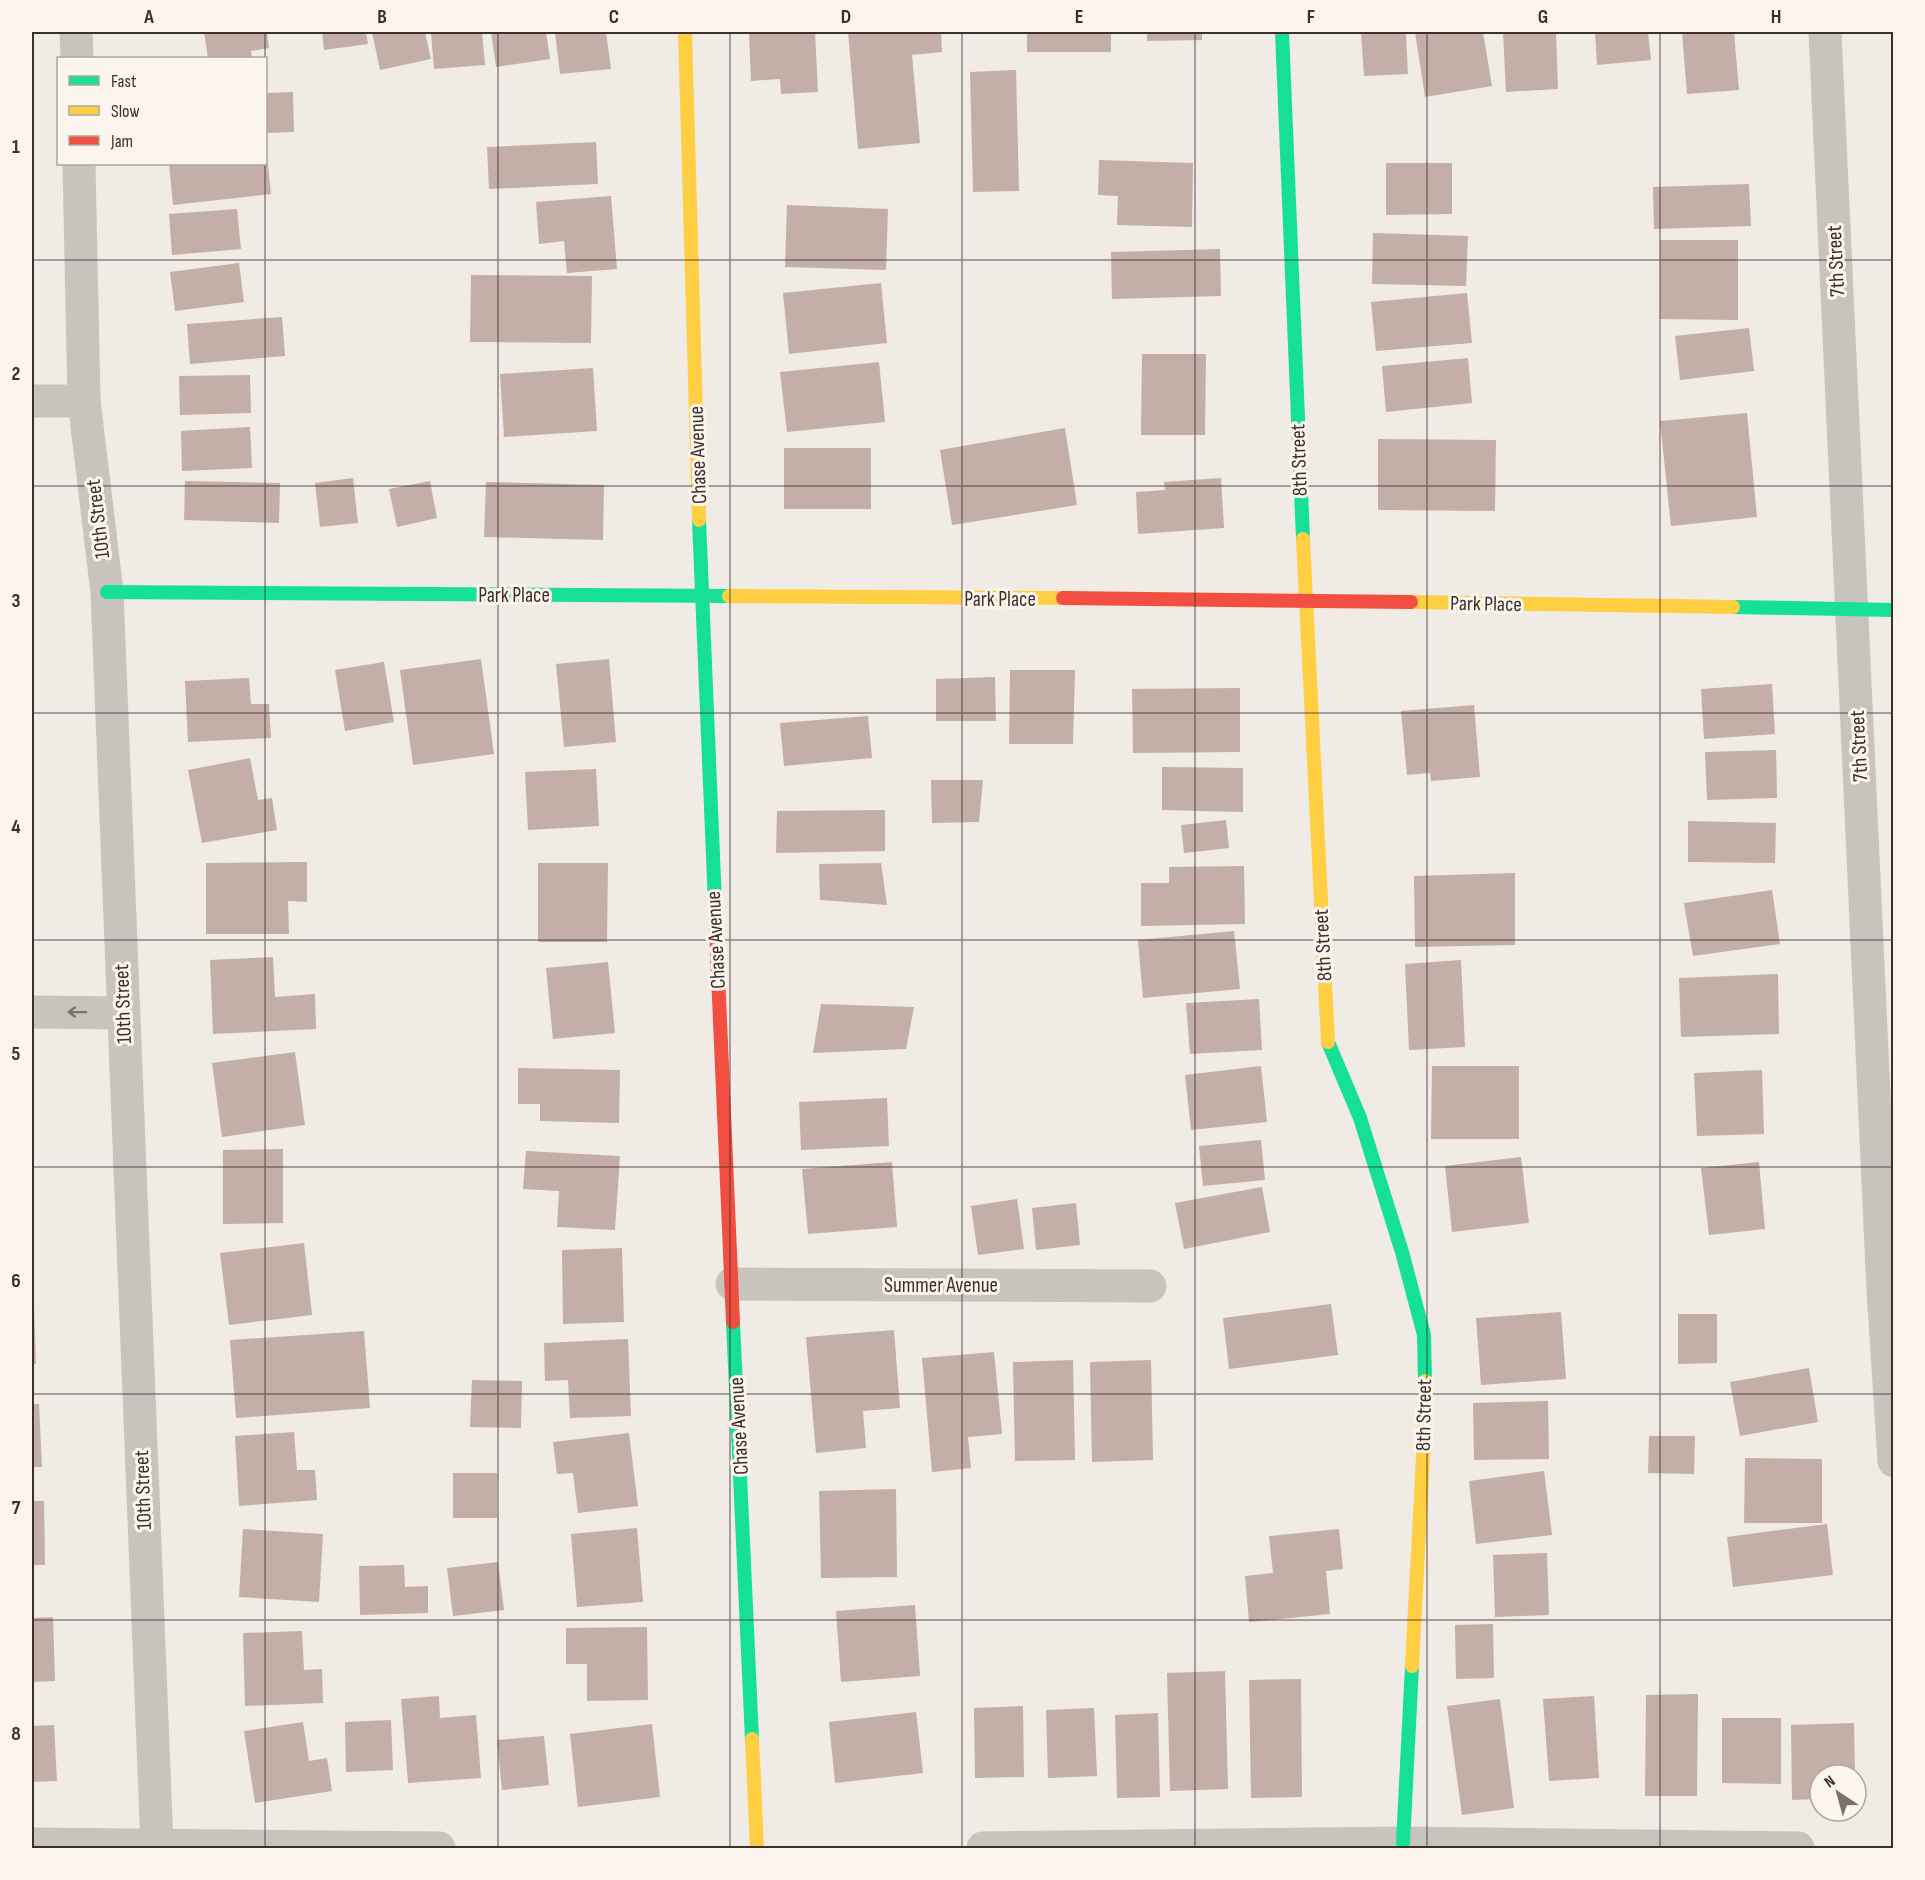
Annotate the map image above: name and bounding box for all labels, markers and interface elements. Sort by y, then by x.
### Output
text: A [143,5,154,29]
text: B [377,5,387,29]
text: C [609,5,619,29]
text: D [841,5,851,29]
text: E [1075,5,1083,29]
text: F [1307,5,1315,29]
text: G [1538,5,1548,29]
text: H [1771,5,1781,29]
legend [57,57,267,165]
text: Fast [111,71,137,92]
text: Slow [111,101,140,122]
text: Jam [110,131,133,152]
text: 1 [12,135,20,159]
street label: 7th Street [1822,225,1850,297]
text: 2 [12,362,20,386]
street label: Chase Avenue [684,406,712,504]
street label: 8th Street [1285,423,1313,497]
street label: 10th Street [81,478,115,560]
street label: Park Place [478,583,550,608]
street label: Park Place [964,587,1036,612]
text: 3 [12,589,21,613]
street label: Park Place [1450,591,1522,617]
street label: 7th Street [1845,710,1873,782]
text: 4 [11,815,21,839]
street label: Chase Avenue [701,890,731,990]
street label: 8th Street [1309,908,1337,982]
street label: 10th Street [109,964,137,1044]
one-way arrow [68,1006,88,1018]
text: 5 [12,1042,21,1066]
text: 6 [11,1269,21,1293]
street label: Summer Avenue [884,1273,998,1298]
street label: Chase Avenue [724,1376,754,1476]
street label: 8th Street [1411,1379,1437,1451]
street label: 10th Street [129,1450,157,1530]
text: 7 [12,1496,21,1520]
text: 8 [11,1722,21,1746]
north arrow [1808,1763,1868,1823]
text: N [1821,1772,1839,1792]

